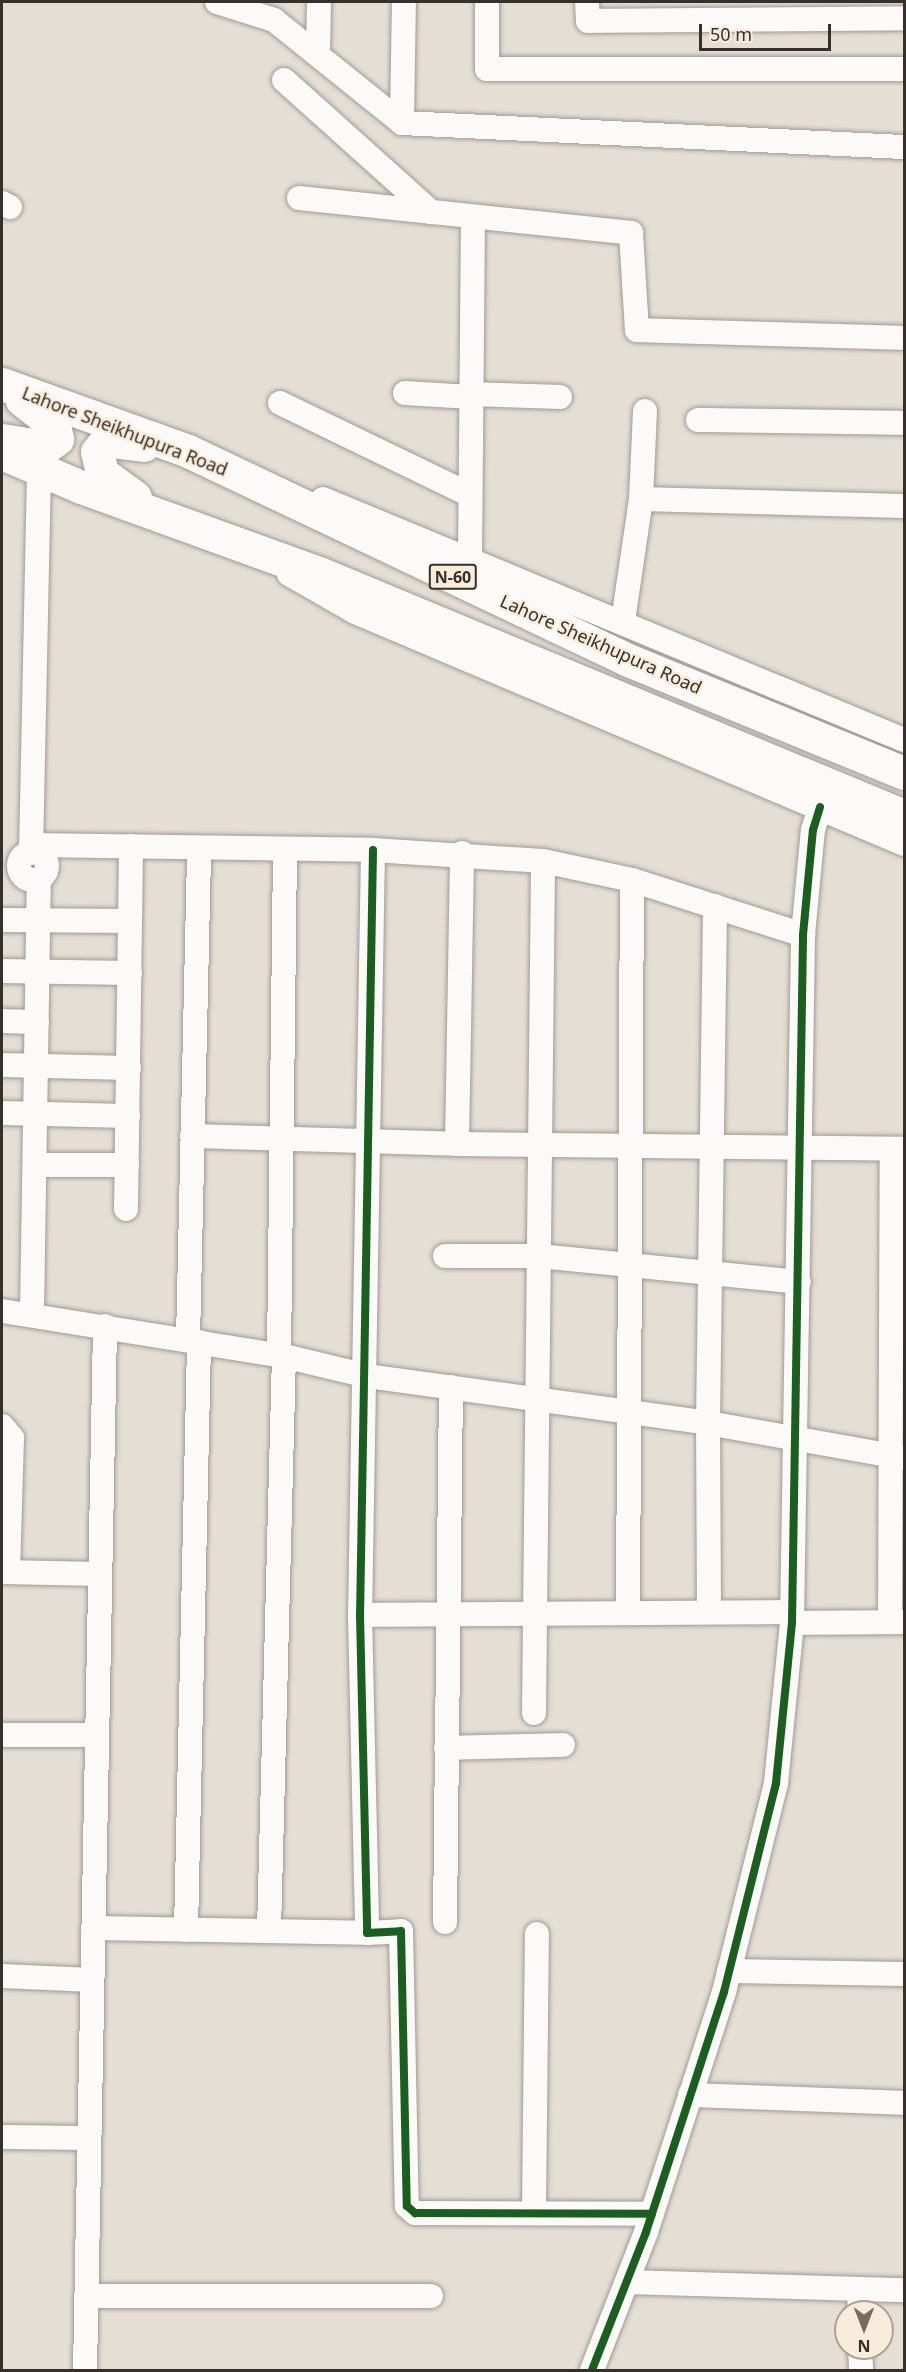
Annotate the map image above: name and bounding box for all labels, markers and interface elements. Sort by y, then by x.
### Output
scale bar [702,12,834,50]
text: 50 m [710,22,752,46]
street label: Lahore Sheikhupura Road [19,382,231,480]
road number: N-60 [428,564,478,590]
street label: Lahore Sheikhupura Road [497,590,705,698]
north arrow [834,2300,894,2360]
text: N [858,2335,871,2357]

